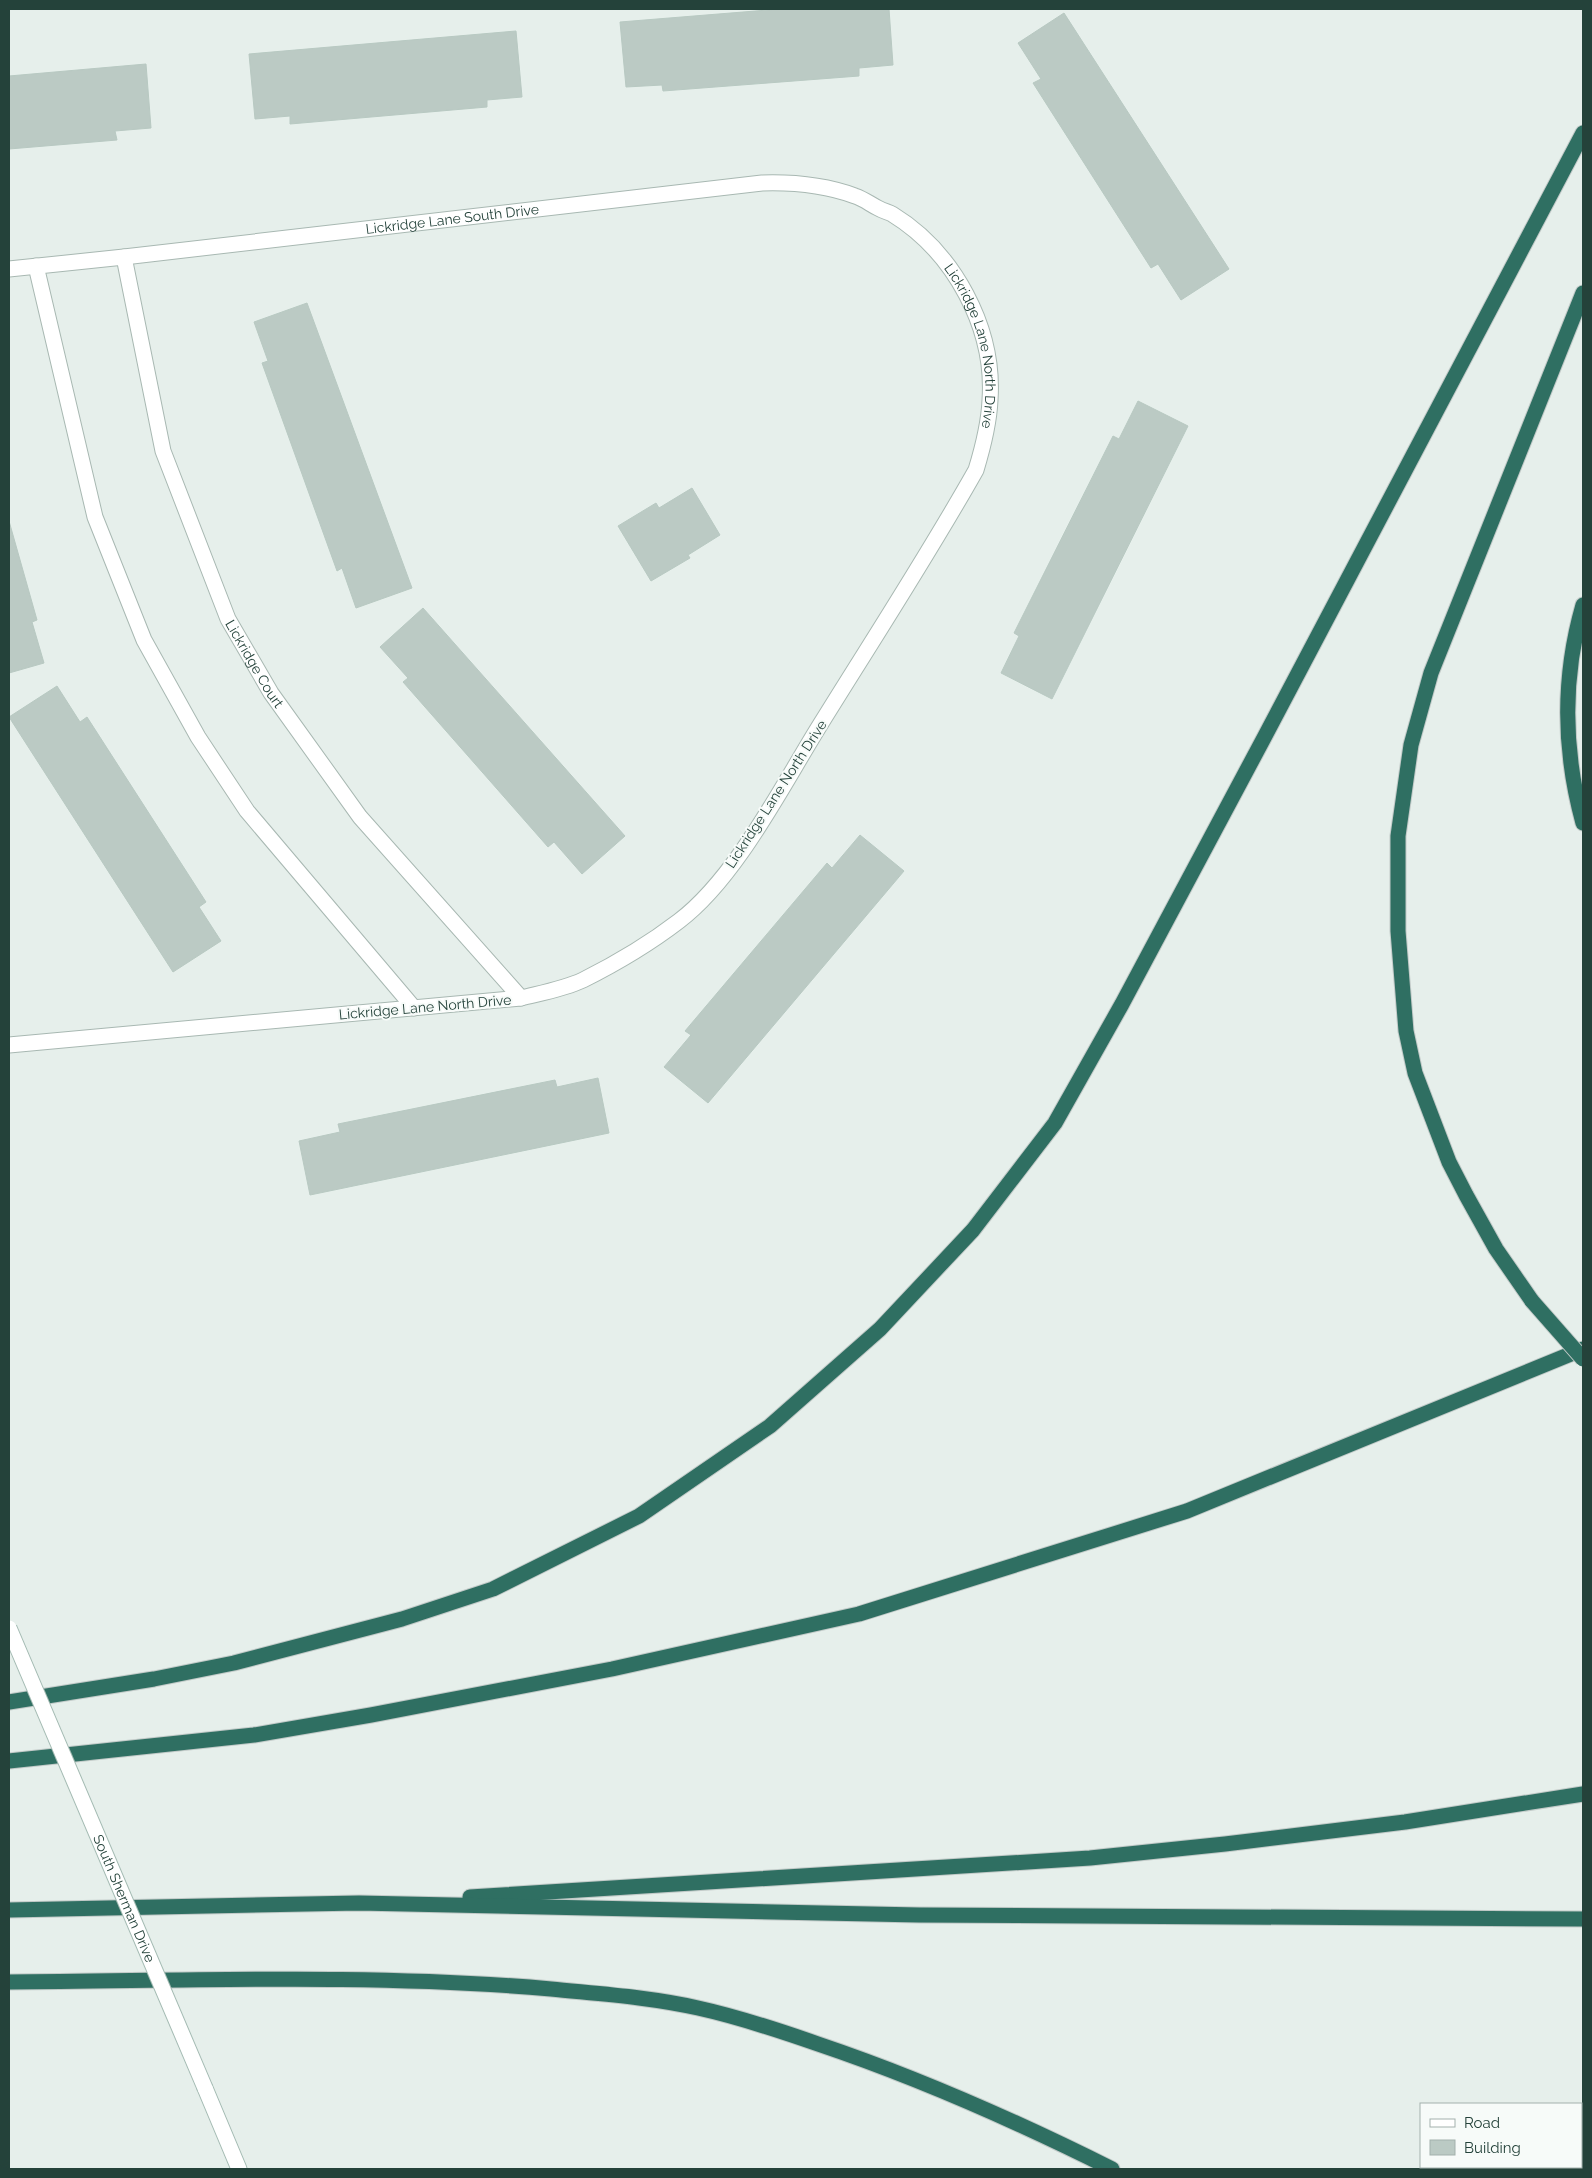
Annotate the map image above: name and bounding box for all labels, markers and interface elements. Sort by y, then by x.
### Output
street label: Lickridge Lane South Drive [365,201,540,237]
street label: Lickridge Lane North Drive [941,260,998,430]
street label: Lickridge Court [222,617,287,711]
street label: Lickridge Lane North Drive [722,717,830,871]
street label: Lickridge Lane North Drive [338,991,512,1023]
street label: South Sherman Drive [90,1832,158,1965]
legend [1420,2103,1582,2168]
text: Road [1464,2114,1500,2132]
text: Building [1464,2139,1521,2157]

